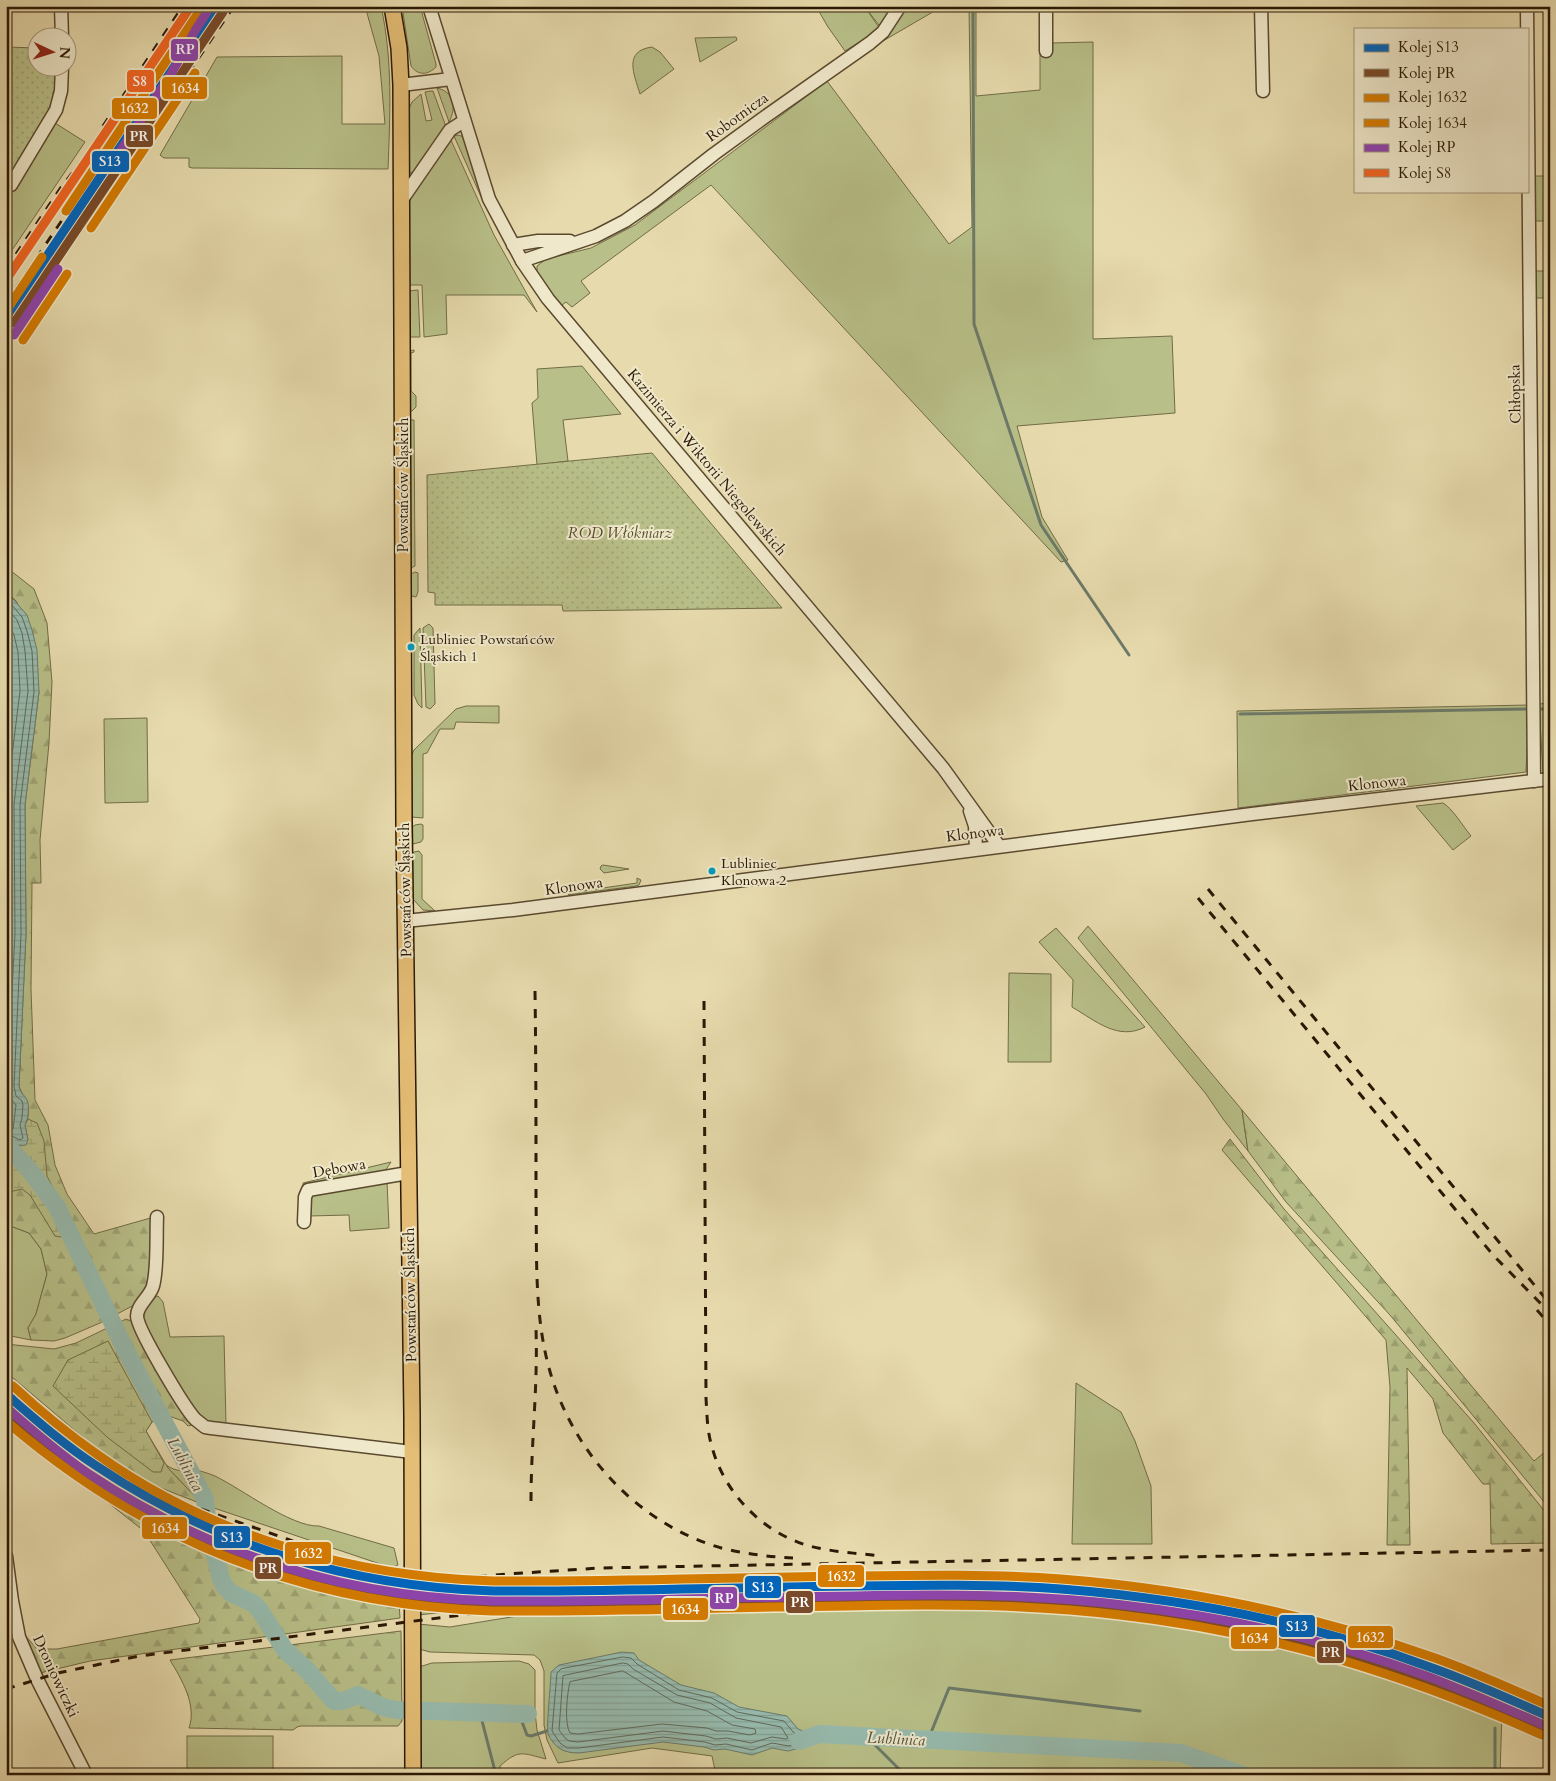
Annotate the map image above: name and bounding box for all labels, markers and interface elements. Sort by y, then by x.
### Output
north arrow [28,28,78,78]
legend [1354,28,1528,192]
text: Kolej S13 [1398,37,1459,57]
line badge: RP [170,38,199,62]
text: RP [175,40,195,59]
text: N [55,46,74,60]
text: Kolej PR [1398,63,1456,83]
line badge: S8 [126,69,155,93]
text: S8 [133,72,147,91]
line badge: 1634 [161,76,208,100]
text: 1634 [171,79,199,98]
street label: Robotnicza [702,87,772,146]
text: Kolej 1632 [1398,87,1467,107]
line badge: 1632 [111,97,158,120]
text: 1632 [120,99,148,118]
text: Kolej 1634 [1398,113,1467,133]
line badge: PR [125,124,154,148]
text: PR [129,127,149,146]
text: Kolej RP [1398,137,1456,157]
line badge: S13 [91,150,130,173]
text: S13 [99,152,121,171]
text: Kolej S8 [1398,163,1451,183]
street label: Kazimierza i Wiktorii Niegolewskich [623,364,792,560]
street label: Chłopska [1504,364,1526,424]
street label: Powstańców Śląskich [393,417,413,552]
park label: ROD Włókniarz [568,523,673,543]
place label: Lubliniec Powstańców Śląskich 1 [420,630,556,666]
marker: Lubliniec Powstańców Śląskich 1 [406,642,416,652]
street label: Klonowa [1347,770,1408,796]
street label: Klonowa [945,819,1006,846]
street label: Powstańców Śląskich [394,822,416,958]
place label: Lubliniec Klonowa 2 [721,854,786,890]
marker: Lubliniec Klonowa 2 [707,866,717,876]
street label: Klonowa [544,872,605,900]
street label: Dębowa [311,1153,368,1183]
street label: Powstańców Śląskich [399,1227,421,1363]
water label: Lublinica [162,1433,209,1496]
line badge: 1634 [141,1516,188,1540]
text: 1634 [151,1519,179,1538]
line badge: S13 [213,1525,251,1549]
text: S13 [221,1528,243,1547]
line badge: 1632 [284,1541,332,1565]
text: 1632 [294,1544,322,1563]
line badge: PR [254,1556,282,1580]
text: PR [258,1559,278,1578]
line badge: 1632 [817,1564,865,1588]
text: 1632 [827,1567,855,1586]
line badge: S13 [744,1575,782,1599]
text: S13 [752,1578,774,1597]
line badge: RP [709,1586,738,1610]
text: RP [714,1589,734,1608]
line badge: PR [785,1590,814,1614]
text: PR [790,1593,810,1612]
line badge: 1634 [662,1597,709,1621]
text: 1634 [671,1600,699,1619]
line badge: S13 [1278,1614,1316,1638]
text: S13 [1286,1617,1308,1636]
line badge: 1632 [1347,1625,1394,1649]
line badge: 1634 [1230,1626,1278,1650]
text: 1632 [1356,1628,1384,1647]
text: 1634 [1240,1629,1268,1648]
street label: Droniowiczki [28,1632,84,1720]
line badge: PR [1316,1640,1345,1664]
text: PR [1321,1643,1341,1662]
water label: Lublinica [866,1726,926,1752]

